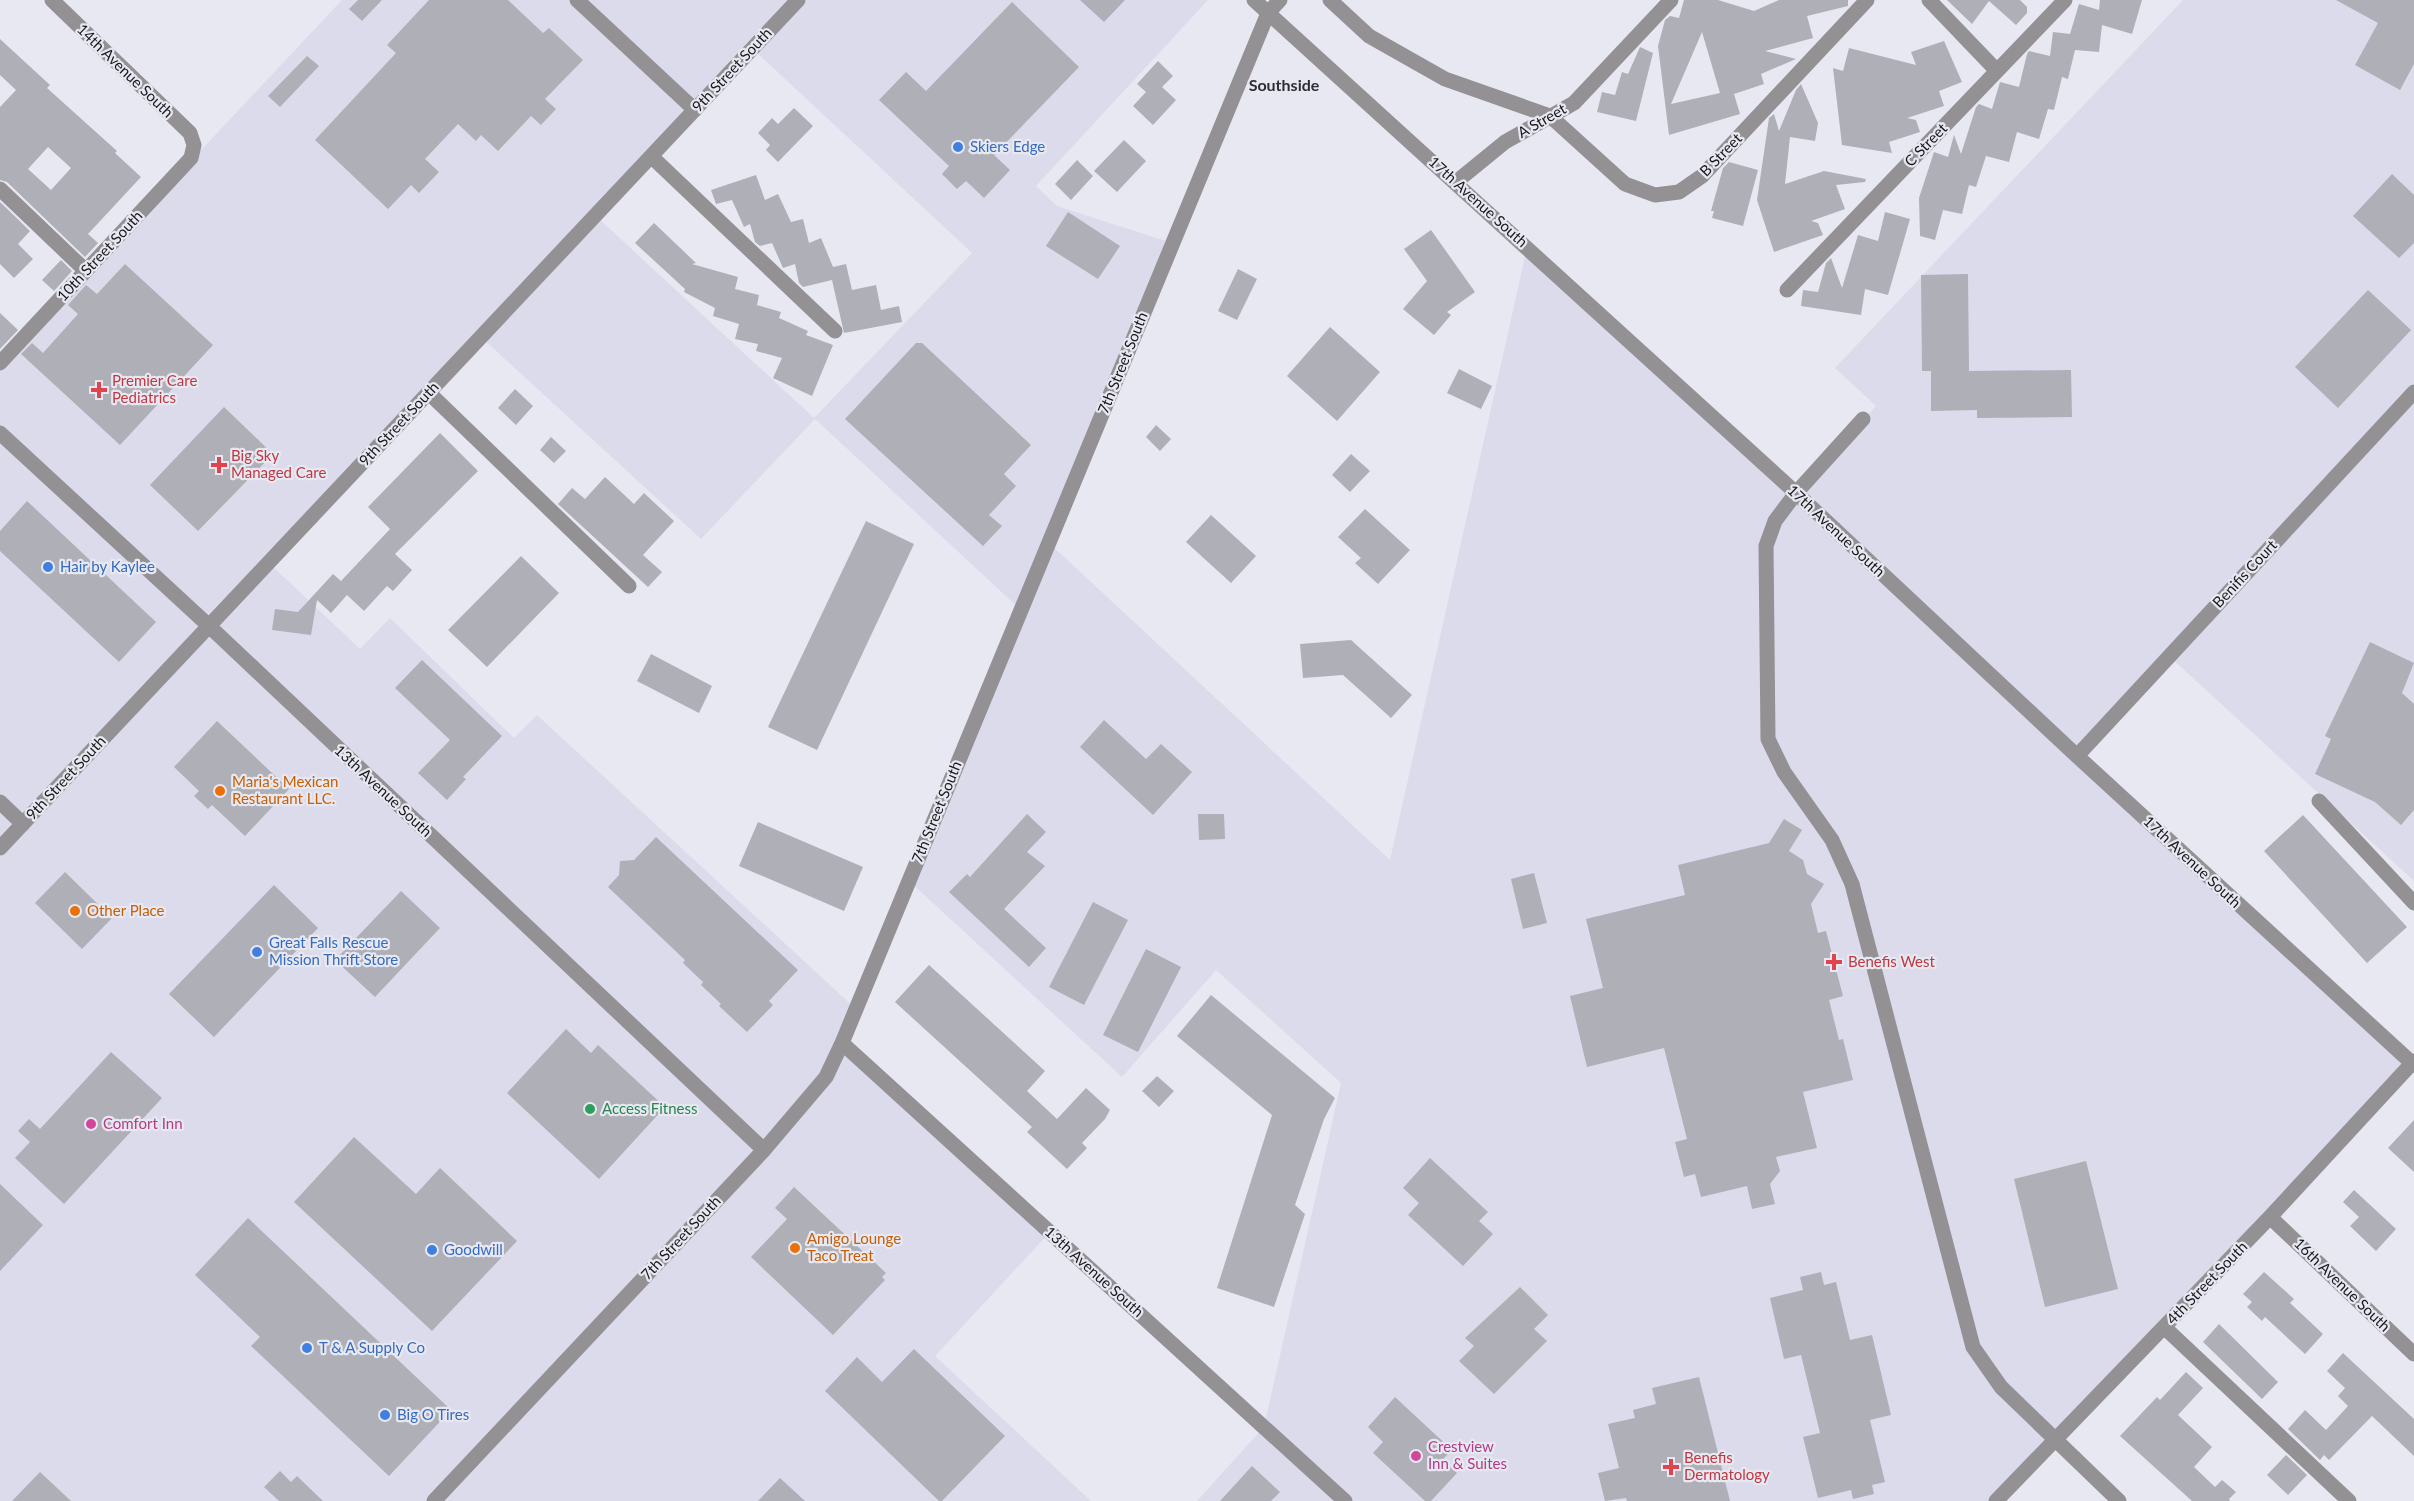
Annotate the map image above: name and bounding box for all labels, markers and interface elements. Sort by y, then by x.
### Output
street label: 14th Avenue South [74,20,178,121]
street label: 9th Street South [688,24,775,115]
district label: Southside [1249,75,1320,94]
street label: A Street [1514,99,1569,141]
street label: C Street [1900,118,1951,170]
street label: B Street [1695,129,1746,180]
place label: Skiers Edge [970,137,1045,155]
marker: Skiers Edge [951,140,965,154]
street label: 17th Avenue South [1426,152,1532,250]
street label: 10th Street South [53,206,146,304]
street label: 7th Street South [1093,309,1151,416]
place label: Premier Care Pediatrics [112,371,197,406]
street label: 9th Street South [355,378,442,469]
marker: Premier Care Pediatrics [90,381,108,399]
place label: Big Sky Managed Care [231,446,326,481]
marker: Big Sky Managed Care [212,458,226,472]
street label: 17th Avenue South [1784,480,1889,580]
street label: Benifis Court [2208,535,2281,611]
place label: Hair by Kaylee [60,557,155,575]
marker: Hair by Kaylee [41,560,55,574]
street label: 9th Street South [22,732,109,823]
street label: 13th Avenue South [331,740,436,840]
street label: 7th Street South [907,758,965,865]
place label: Maria's Mexican Restaurant LLC. [232,772,338,807]
marker: Maria's Mexican Restaurant LLC. [213,784,227,798]
street label: 17th Avenue South [2140,811,2245,911]
place label: Other Place [87,901,165,919]
marker: Other Place [68,904,82,918]
place label: Great Falls Rescue Mission Thrift Store [269,933,398,968]
marker: Great Falls Rescue Mission Thrift Store [250,945,264,959]
place label: Benefis West [1848,952,1936,970]
marker: Benefis West [1825,953,1843,971]
place label: Access Fitness [602,1099,697,1117]
marker: Access Fitness [583,1102,597,1116]
place label: Comfort Inn [103,1114,183,1132]
marker: Comfort Inn [84,1117,98,1131]
street label: 7th Street South [637,1192,724,1283]
street label: 13th Avenue South [1042,1222,1148,1320]
place label: Amigo Lounge Taco Treat [807,1229,901,1264]
street label: 16th Avenue South [2291,1234,2395,1335]
street label: 4th Street South [2162,1237,2250,1328]
place label: Goodwill [444,1240,503,1258]
marker: Amigo Lounge Taco Treat [788,1241,802,1255]
marker: Goodwill [425,1243,439,1257]
place label: T & A Supply Co [319,1338,425,1356]
marker: T & A Supply Co [300,1341,314,1355]
place label: Big O Tires [397,1405,469,1423]
marker: Big O Tires [378,1408,392,1422]
place label: Crestview Inn & Suites [1428,1437,1507,1472]
place label: Benefis Dermatology [1684,1448,1770,1483]
marker: Crestview Inn & Suites [1409,1449,1423,1463]
marker: Benefis Dermatology [1662,1458,1680,1476]

